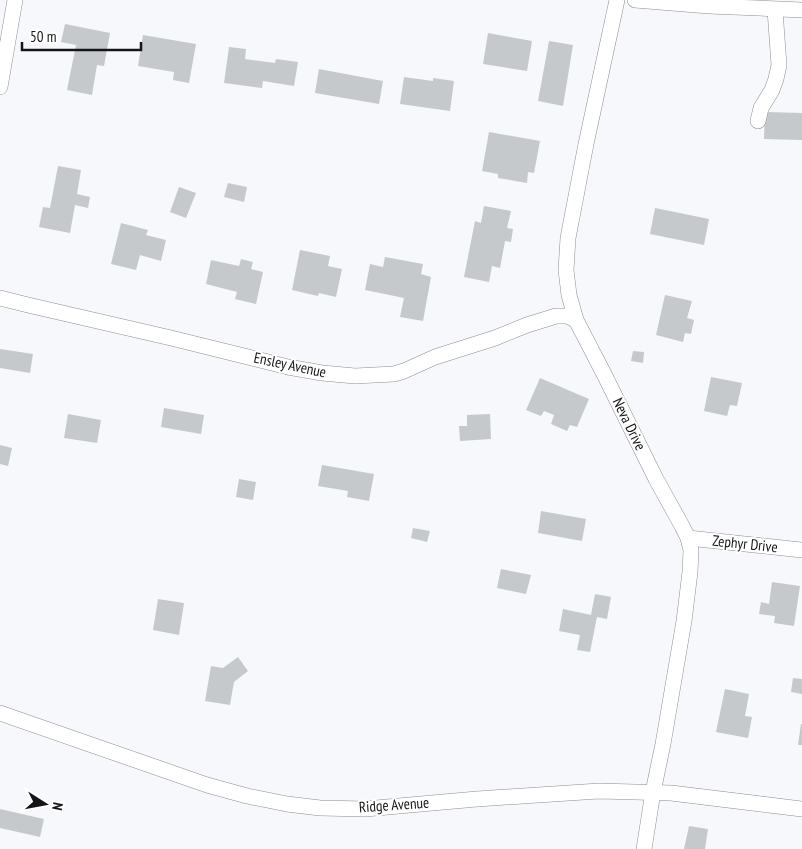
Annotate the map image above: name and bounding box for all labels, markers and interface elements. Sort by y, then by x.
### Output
scale bar [22,20,141,52]
text: 50 m [30,27,56,46]
street label: Ensley Avenue [252,348,328,381]
street label: Neva Drive [609,394,650,453]
street label: Zephyr Drive [711,531,779,556]
north arrow [20,779,70,829]
street label: Ridge Avenue [358,793,430,816]
text: N [48,801,67,812]

